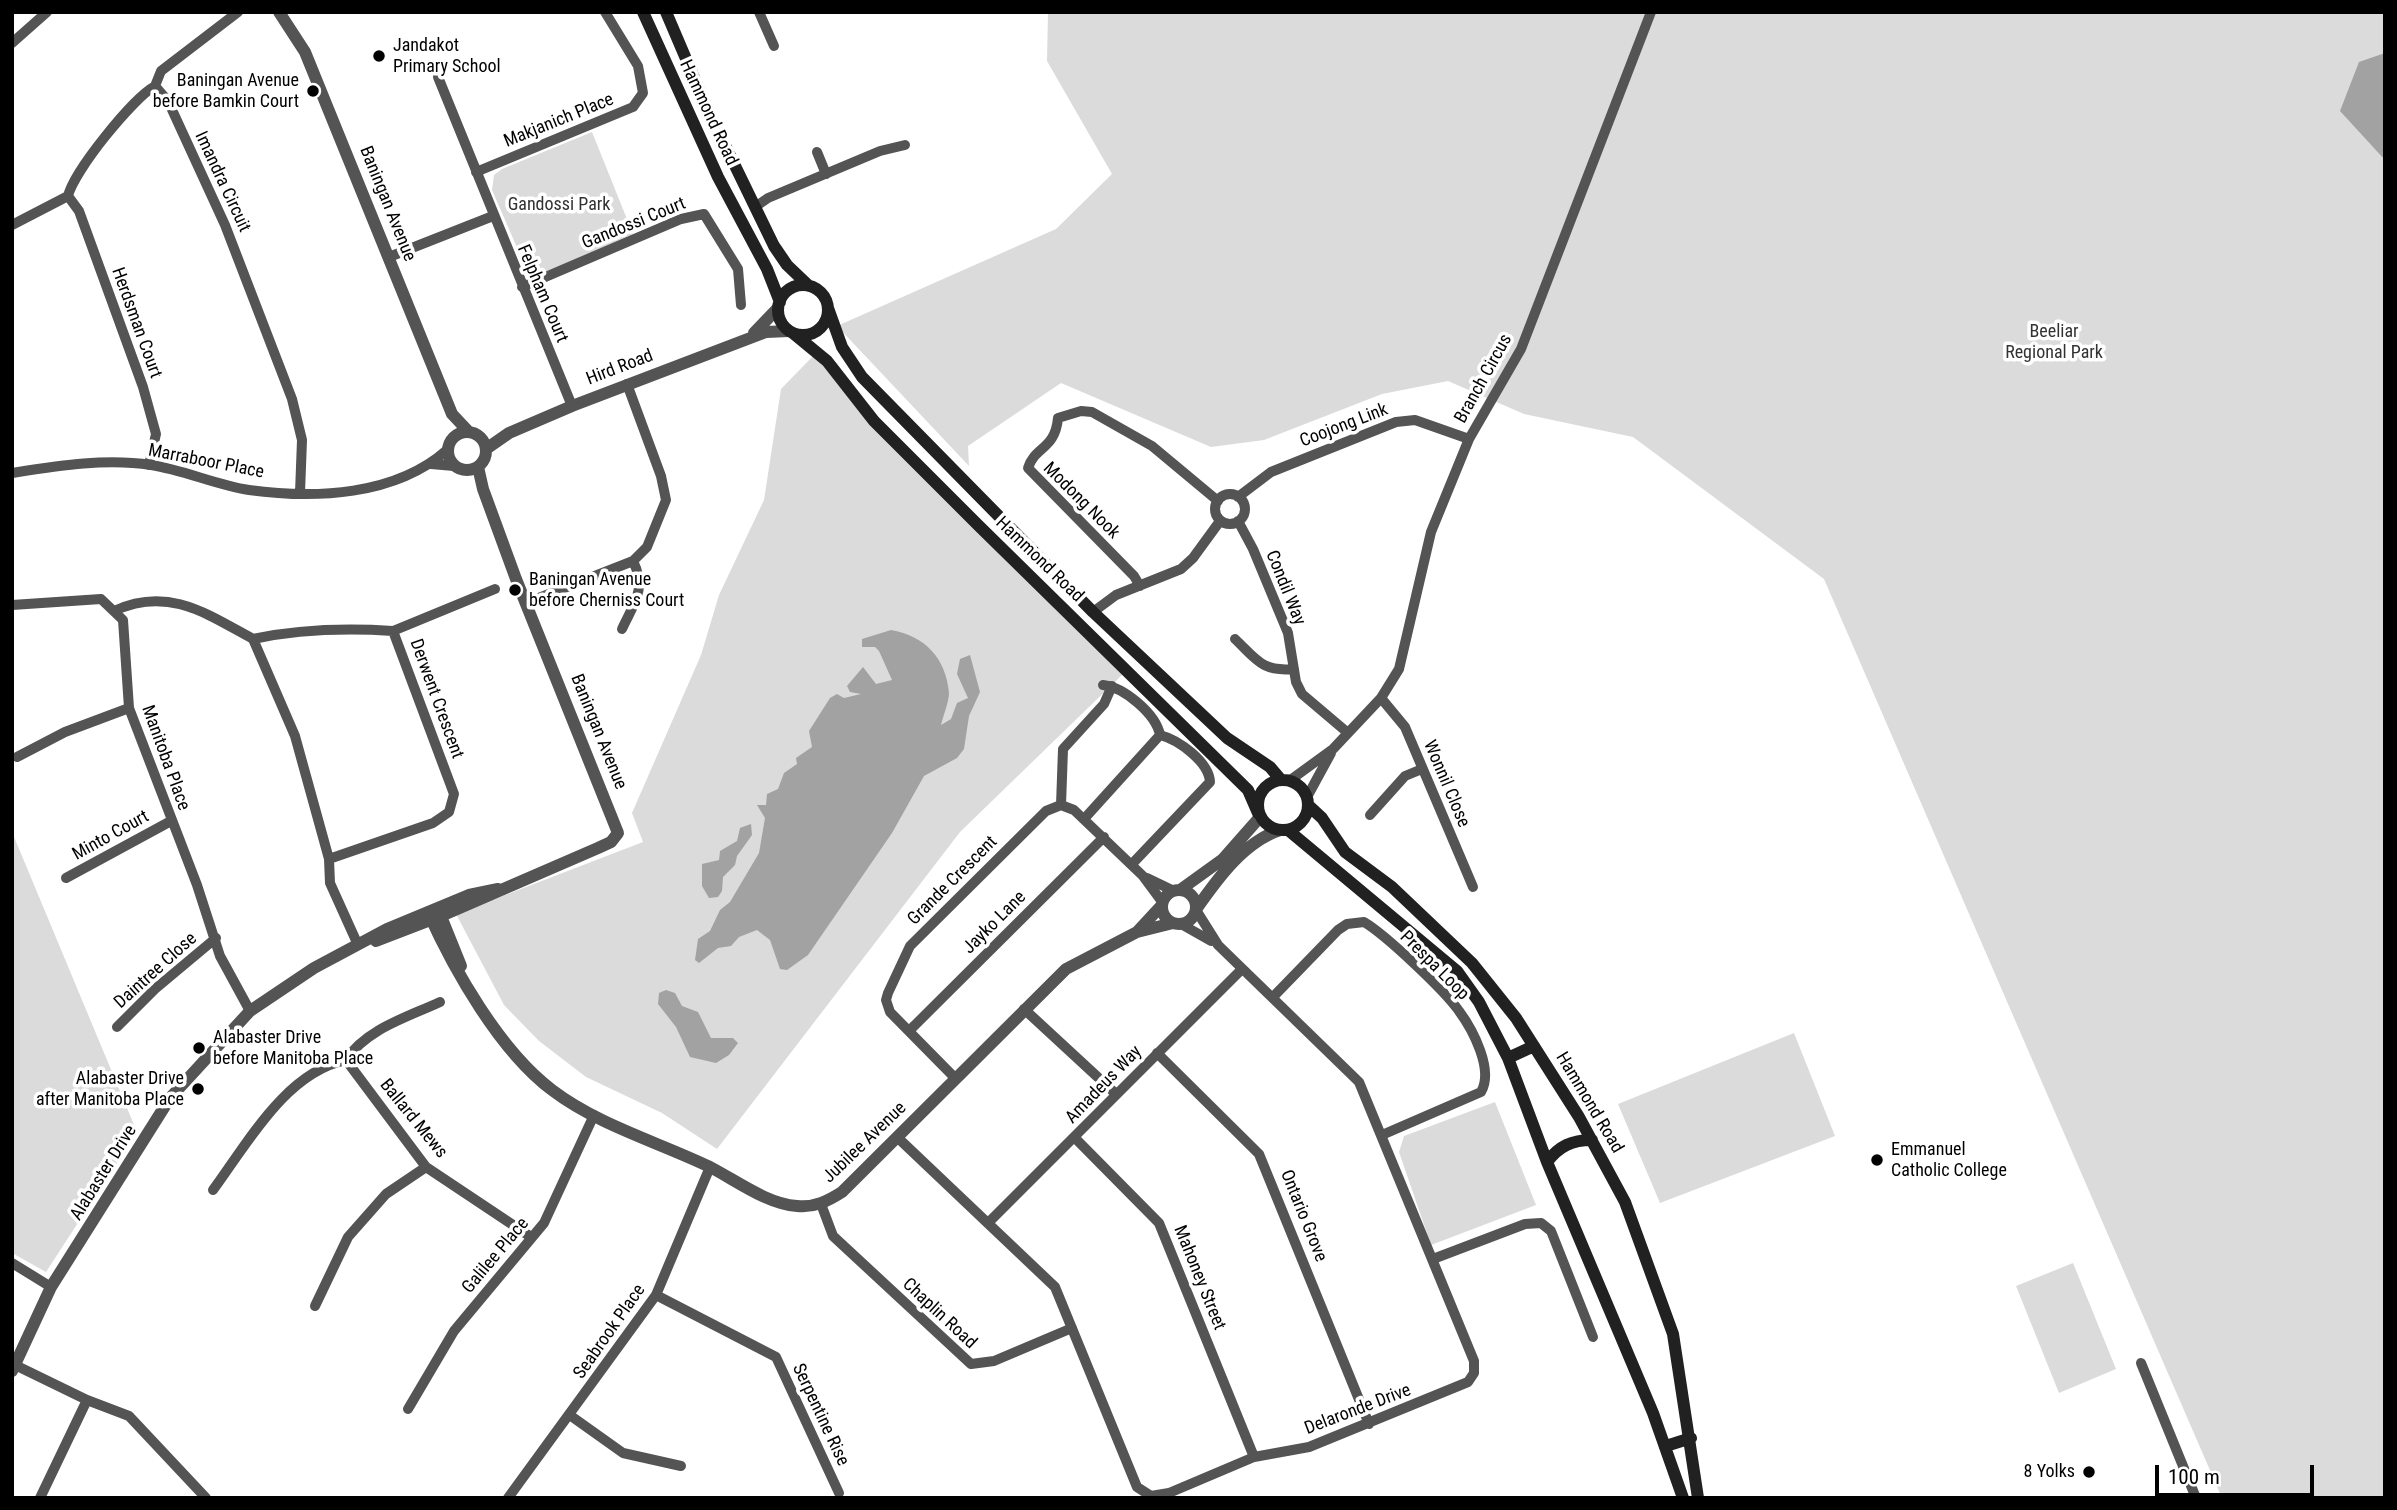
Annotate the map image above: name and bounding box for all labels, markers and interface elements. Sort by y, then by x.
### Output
place label: Jandakot Primary School [393,35,501,78]
marker: Jandakot Primary School [371,48,387,64]
street label: Hammond Road [674,57,742,169]
place label: Baningan Avenue before Bamkin Court [153,70,299,112]
marker: Baningan Avenue before Bamkin Court [305,83,321,99]
street label: Makjanich Place [501,89,617,153]
street label: Imandra Circuit [189,128,255,236]
street label: Baningan Avenue [354,143,420,265]
street label: Gandossi Court [579,193,689,255]
park label: Gandossi Park [508,194,610,216]
street label: Felpham Court [512,242,572,346]
street label: Herdsman Court [106,265,166,381]
park label: Beeliar Regional Park [2005,321,2103,364]
street label: Branch Circus [1451,331,1517,427]
street label: Hird Road [584,345,656,391]
street label: Coojong Link [1297,399,1391,453]
street label: Marraboor Place [146,440,266,484]
street label: Modong Nook [1038,458,1124,544]
street label: Hammond Road [991,513,1087,607]
street label: Condil Way [1260,547,1310,629]
place label: Baningan Avenue before Cherniss Court [529,569,684,612]
marker: Baningan Avenue before Cherniss Court [507,582,523,598]
street label: Derwent Crescent [404,636,468,762]
street label: Baningan Avenue [565,671,631,793]
street label: Manitoba Place [136,702,194,814]
street label: Wonnil Close [1418,737,1474,831]
street label: Minto Court [69,806,153,866]
street label: Grande Crescent [904,832,1002,930]
street label: Jayko Lane [959,887,1031,959]
street label: Prespa Loop [1395,927,1473,1005]
street label: Daintree Close [110,928,202,1014]
place label: Alabaster Drive before Manitoba Place [213,1027,373,1070]
marker: Alabaster Drive before Manitoba Place [191,1040,207,1056]
street label: Amadeus Way [1061,1041,1147,1129]
street label: Hammond Road [1550,1049,1628,1157]
place label: Alabaster Drive after Manitoba Place [36,1068,184,1110]
street label: Ballard Mews [375,1075,451,1163]
marker: Alabaster Drive after Manitoba Place [190,1081,206,1097]
street label: Jubilee Avenue [819,1098,911,1188]
street label: Alabaster Drive [66,1121,142,1225]
place label: Emmanuel Catholic College [1891,1139,2007,1182]
marker: Emmanuel Catholic College [1869,1152,1885,1168]
street label: Ontario Grove [1275,1167,1331,1265]
street label: Galilee Place [458,1214,534,1298]
street label: Mahoney Street [1168,1223,1230,1333]
street label: Chaplin Road [897,1274,981,1354]
street label: Seabrook Place [569,1281,651,1383]
street label: Serpentine Rise [787,1360,853,1470]
street label: Delaronde Drive [1302,1380,1414,1440]
scale bar [2159,1450,2318,1494]
place label: 8 Yolks [2024,1461,2075,1483]
marker: 8 Yolks [2081,1464,2097,1480]
text: 100 m [2168,1465,2220,1489]

